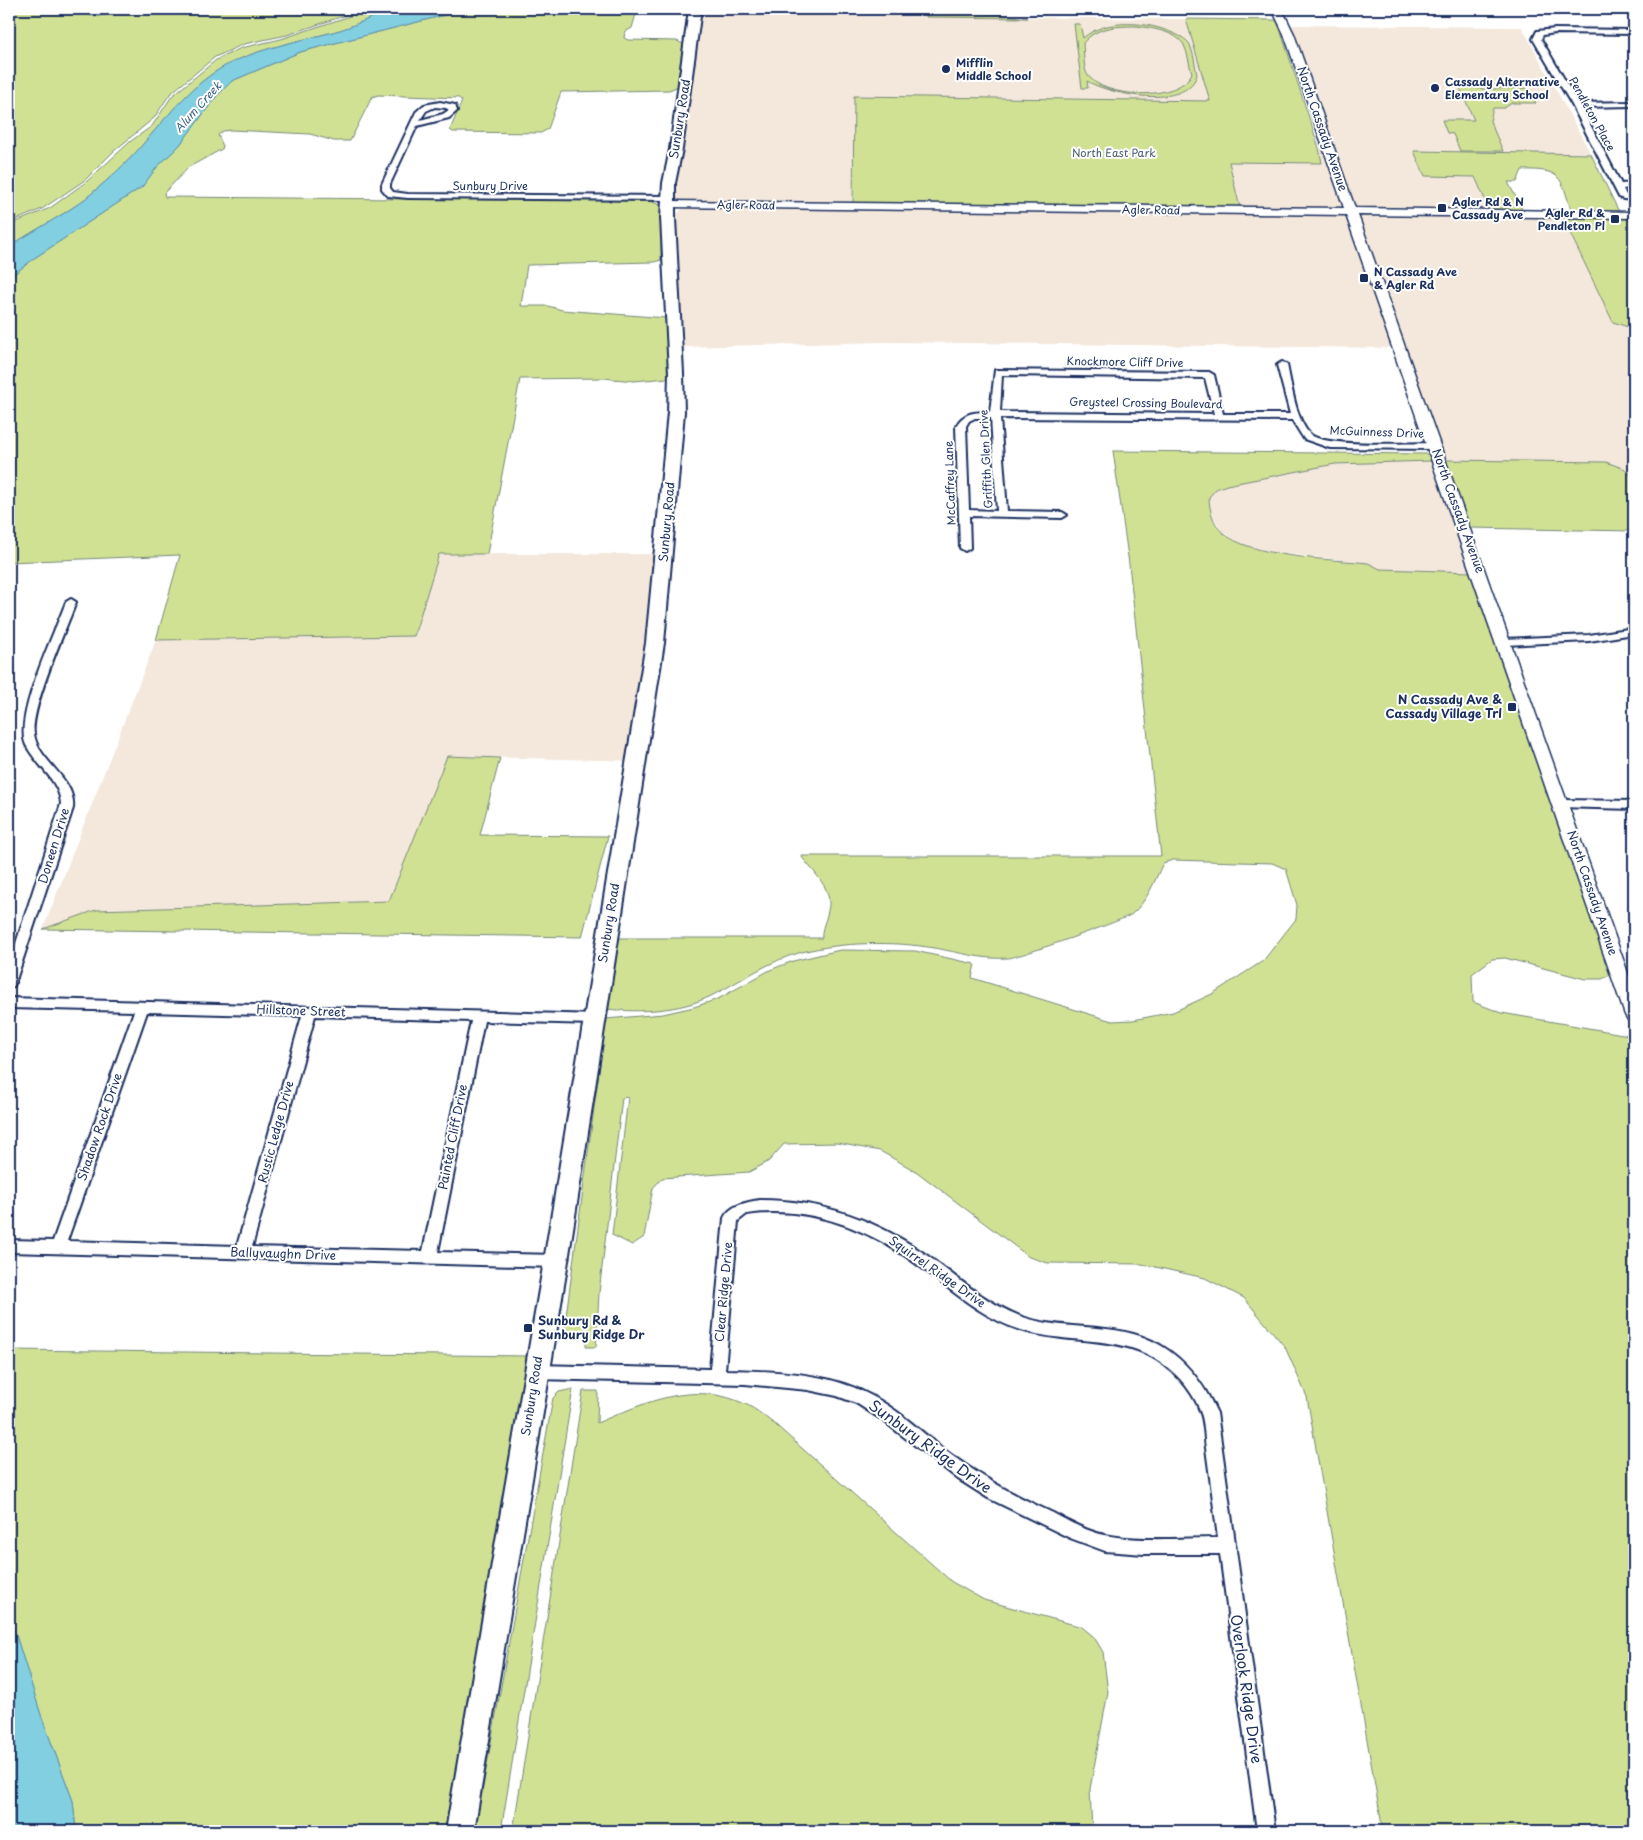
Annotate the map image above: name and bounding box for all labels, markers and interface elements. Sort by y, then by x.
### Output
place label: Mifflin Middle School [956,54,1031,84]
marker: Mifflin Middle School [940,63,952,75]
street label: North Cassady Avenue [1293,64,1353,194]
place label: Cassady Alternative Elementary School [1445,73,1560,103]
street label: Pendleton Place [1565,74,1620,154]
water label: Alum Creek [170,76,226,136]
street label: Sunbury Road [664,78,694,160]
marker: Cassady Alternative Elementary School [1429,82,1441,94]
park label: North East Park [1072,144,1156,161]
street label: Sunbury Drive [452,177,528,194]
place label: Agler Rd & N Cassady Ave [1452,193,1524,223]
street label: Agler Road [717,195,775,214]
street label: Agler Road [1122,200,1180,219]
marker: Agler Rd & N Cassady Ave [1436,202,1448,214]
place label: Agler Rd & Pendleton Pl [1538,204,1605,234]
marker: Agler Rd & Pendleton Pl [1609,213,1621,225]
place label: N Cassady Ave & Agler Rd [1374,263,1457,293]
marker: N Cassady Ave & Agler Rd [1358,272,1370,284]
street label: Knockmore Cliff Drive [1066,352,1184,371]
street label: Greysteel Crossing Boulevard [1069,393,1223,412]
street label: Griffith Glen Drive [974,409,997,509]
street label: McGuinness Drive [1329,421,1425,442]
street label: McCaffrey Lane [940,440,959,526]
street label: North Cassady Avenue [1428,446,1490,576]
street label: Sunbury Road [654,481,678,563]
place label: N Cassady Ave & Cassady Village Trl [1386,690,1502,722]
marker: N Cassady Ave & Cassady Village Trl [1506,701,1518,713]
street label: Doneen Drive [33,806,73,886]
street label: North Cassady Avenue [1563,828,1623,958]
street label: Sunbury Road [593,882,623,964]
street label: Hillstone Street [256,999,346,1021]
street label: Shadow Rock Drive [72,1070,126,1183]
street label: Rustic Ledge Drive [253,1079,297,1185]
street label: Painted Cliff Drive [433,1083,471,1191]
street label: Squirrel Ridge Drive [885,1231,990,1311]
street label: Clear Ridge Drive [710,1241,736,1343]
street label: Ballyvaughn Drive [230,1242,336,1264]
place label: Sunbury Rd & Sunbury Ridge Dr [538,1311,645,1343]
marker: Sunbury Rd & Sunbury Ridge Dr [522,1322,534,1334]
street label: Sunbury Road [516,1355,546,1437]
street label: Sunbury Ridge Drive [865,1393,997,1498]
street label: Overlook Ridge Drive [1226,1613,1269,1765]

